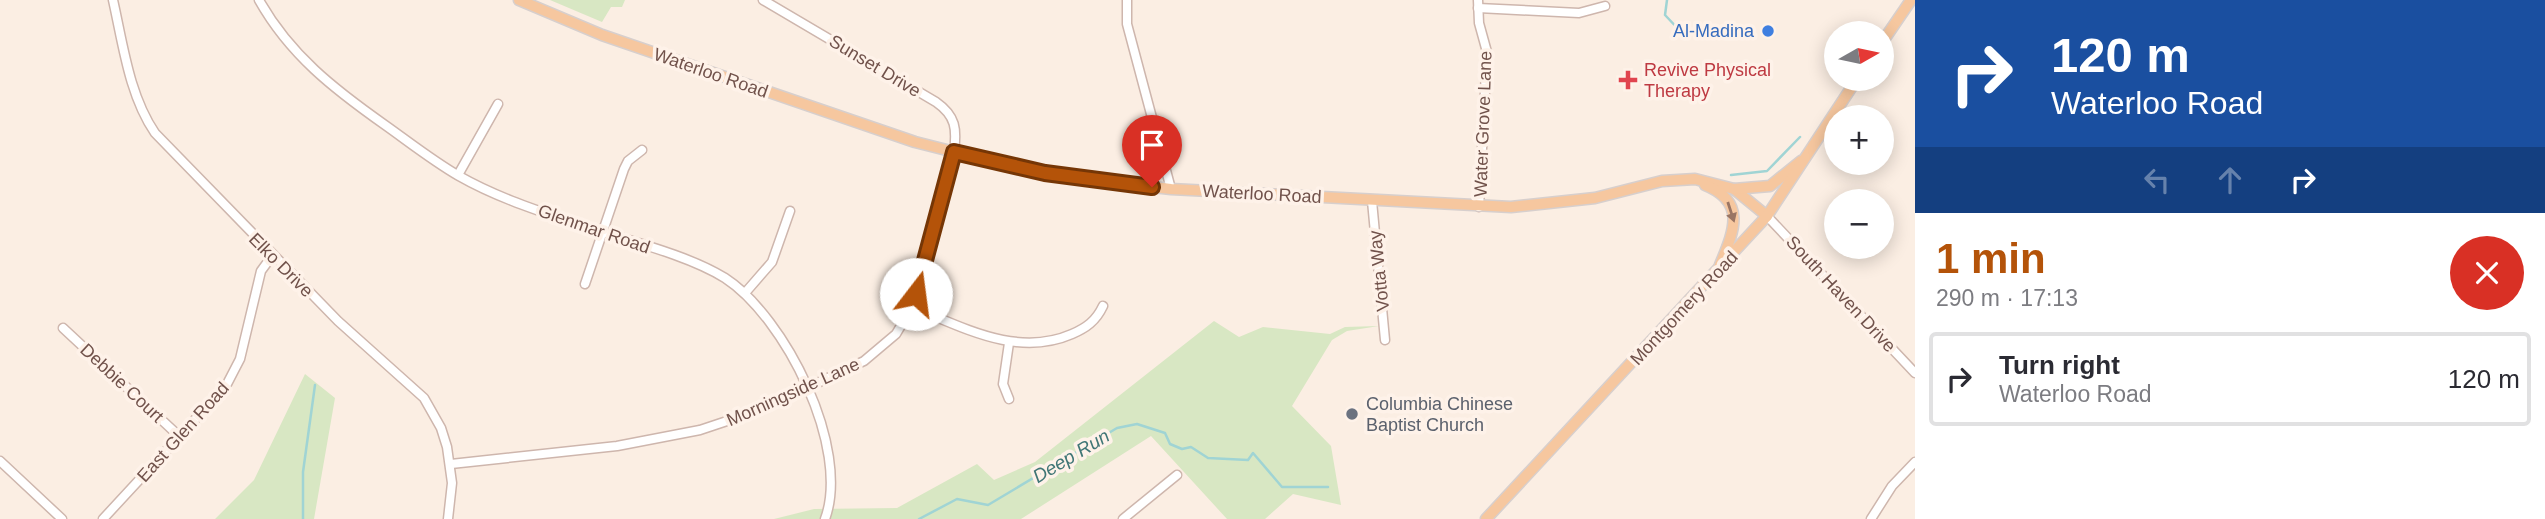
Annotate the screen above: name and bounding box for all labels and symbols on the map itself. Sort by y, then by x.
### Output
place label: Al-Madina [1673,21,1755,41]
north arrow [1824,21,1894,91]
marker: Al-Madina [1760,23,1776,39]
street label: Sunset Drive [826,31,924,101]
street label: Waterloo Road [651,44,771,102]
street label: Water Grove Lane [1470,50,1496,198]
place label: Revive Physical Therapy [1644,60,1771,101]
marker: Revive Physical Therapy [1618,70,1638,90]
pin [1122,115,1182,187]
street label: Waterloo Road [1202,181,1322,207]
street label: Glenmar Road [535,200,653,258]
one-way arrow [1726,201,1736,222]
street label: Elko Drive [245,229,317,301]
street label: Votta Way [1365,229,1393,313]
street label: South Haven Drive [1782,232,1900,356]
street label: Montgomery Road [1626,247,1742,369]
position arrow [879,257,953,331]
street label: Debbie Court [76,340,168,426]
street label: Morningside Lane [724,354,862,430]
street label: East Glen Road [133,378,233,486]
place label: Columbia Chinese Baptist Church [1366,394,1513,435]
marker: Columbia Chinese Baptist Church [1344,406,1360,422]
water label: Deep Run [1029,425,1113,487]

